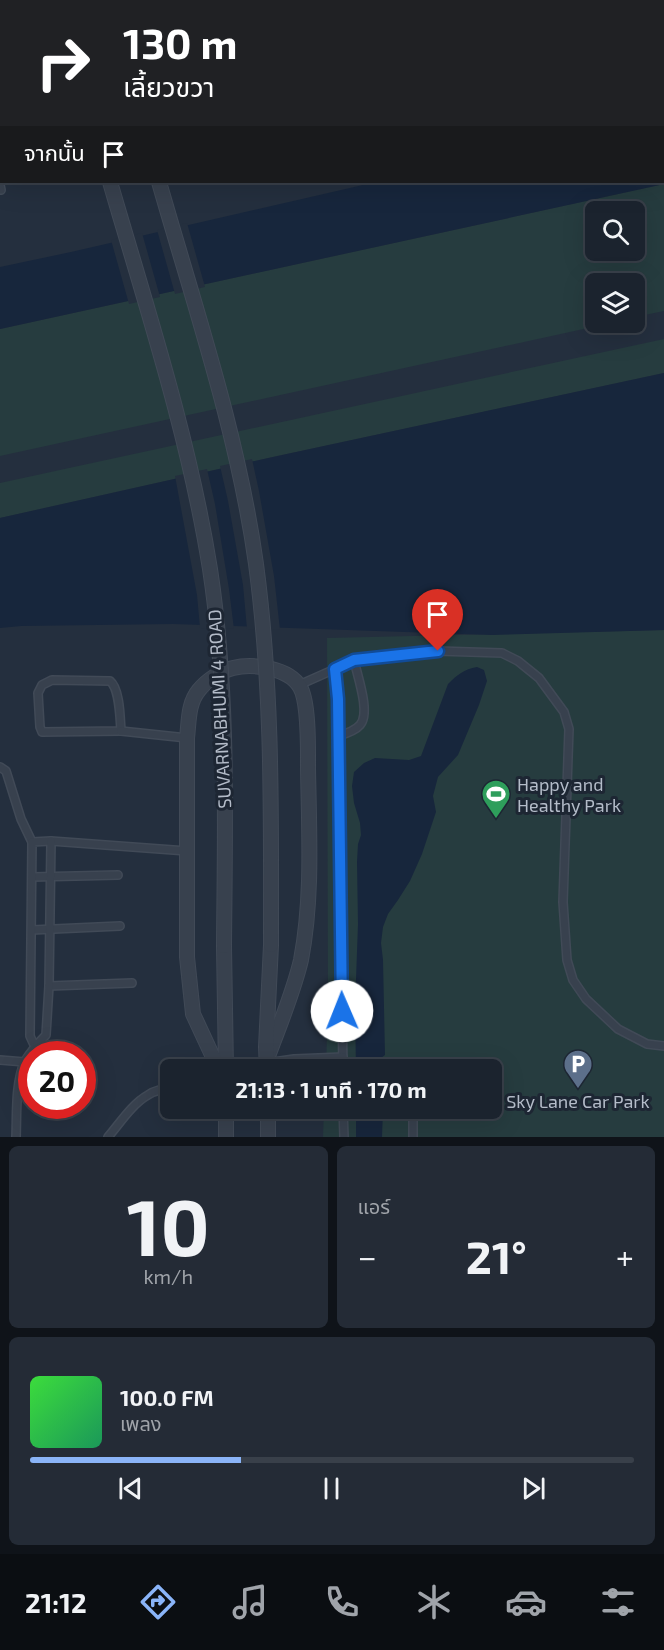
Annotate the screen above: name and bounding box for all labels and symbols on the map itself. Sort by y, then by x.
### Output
pin [412,589,463,651]
street label: SUVARNABHUMI 4 ROAD [203,609,235,809]
place label: Happy and Healthy Park [517,773,621,816]
sports icon: Happy and Healthy Park [480,778,512,820]
position arrow [310,979,374,1043]
speed limit sign: 20 [18,1041,96,1119]
parking icon: Sky Lane Car Park [562,1048,594,1090]
place label: Sky Lane Car Park [506,1090,650,1112]

